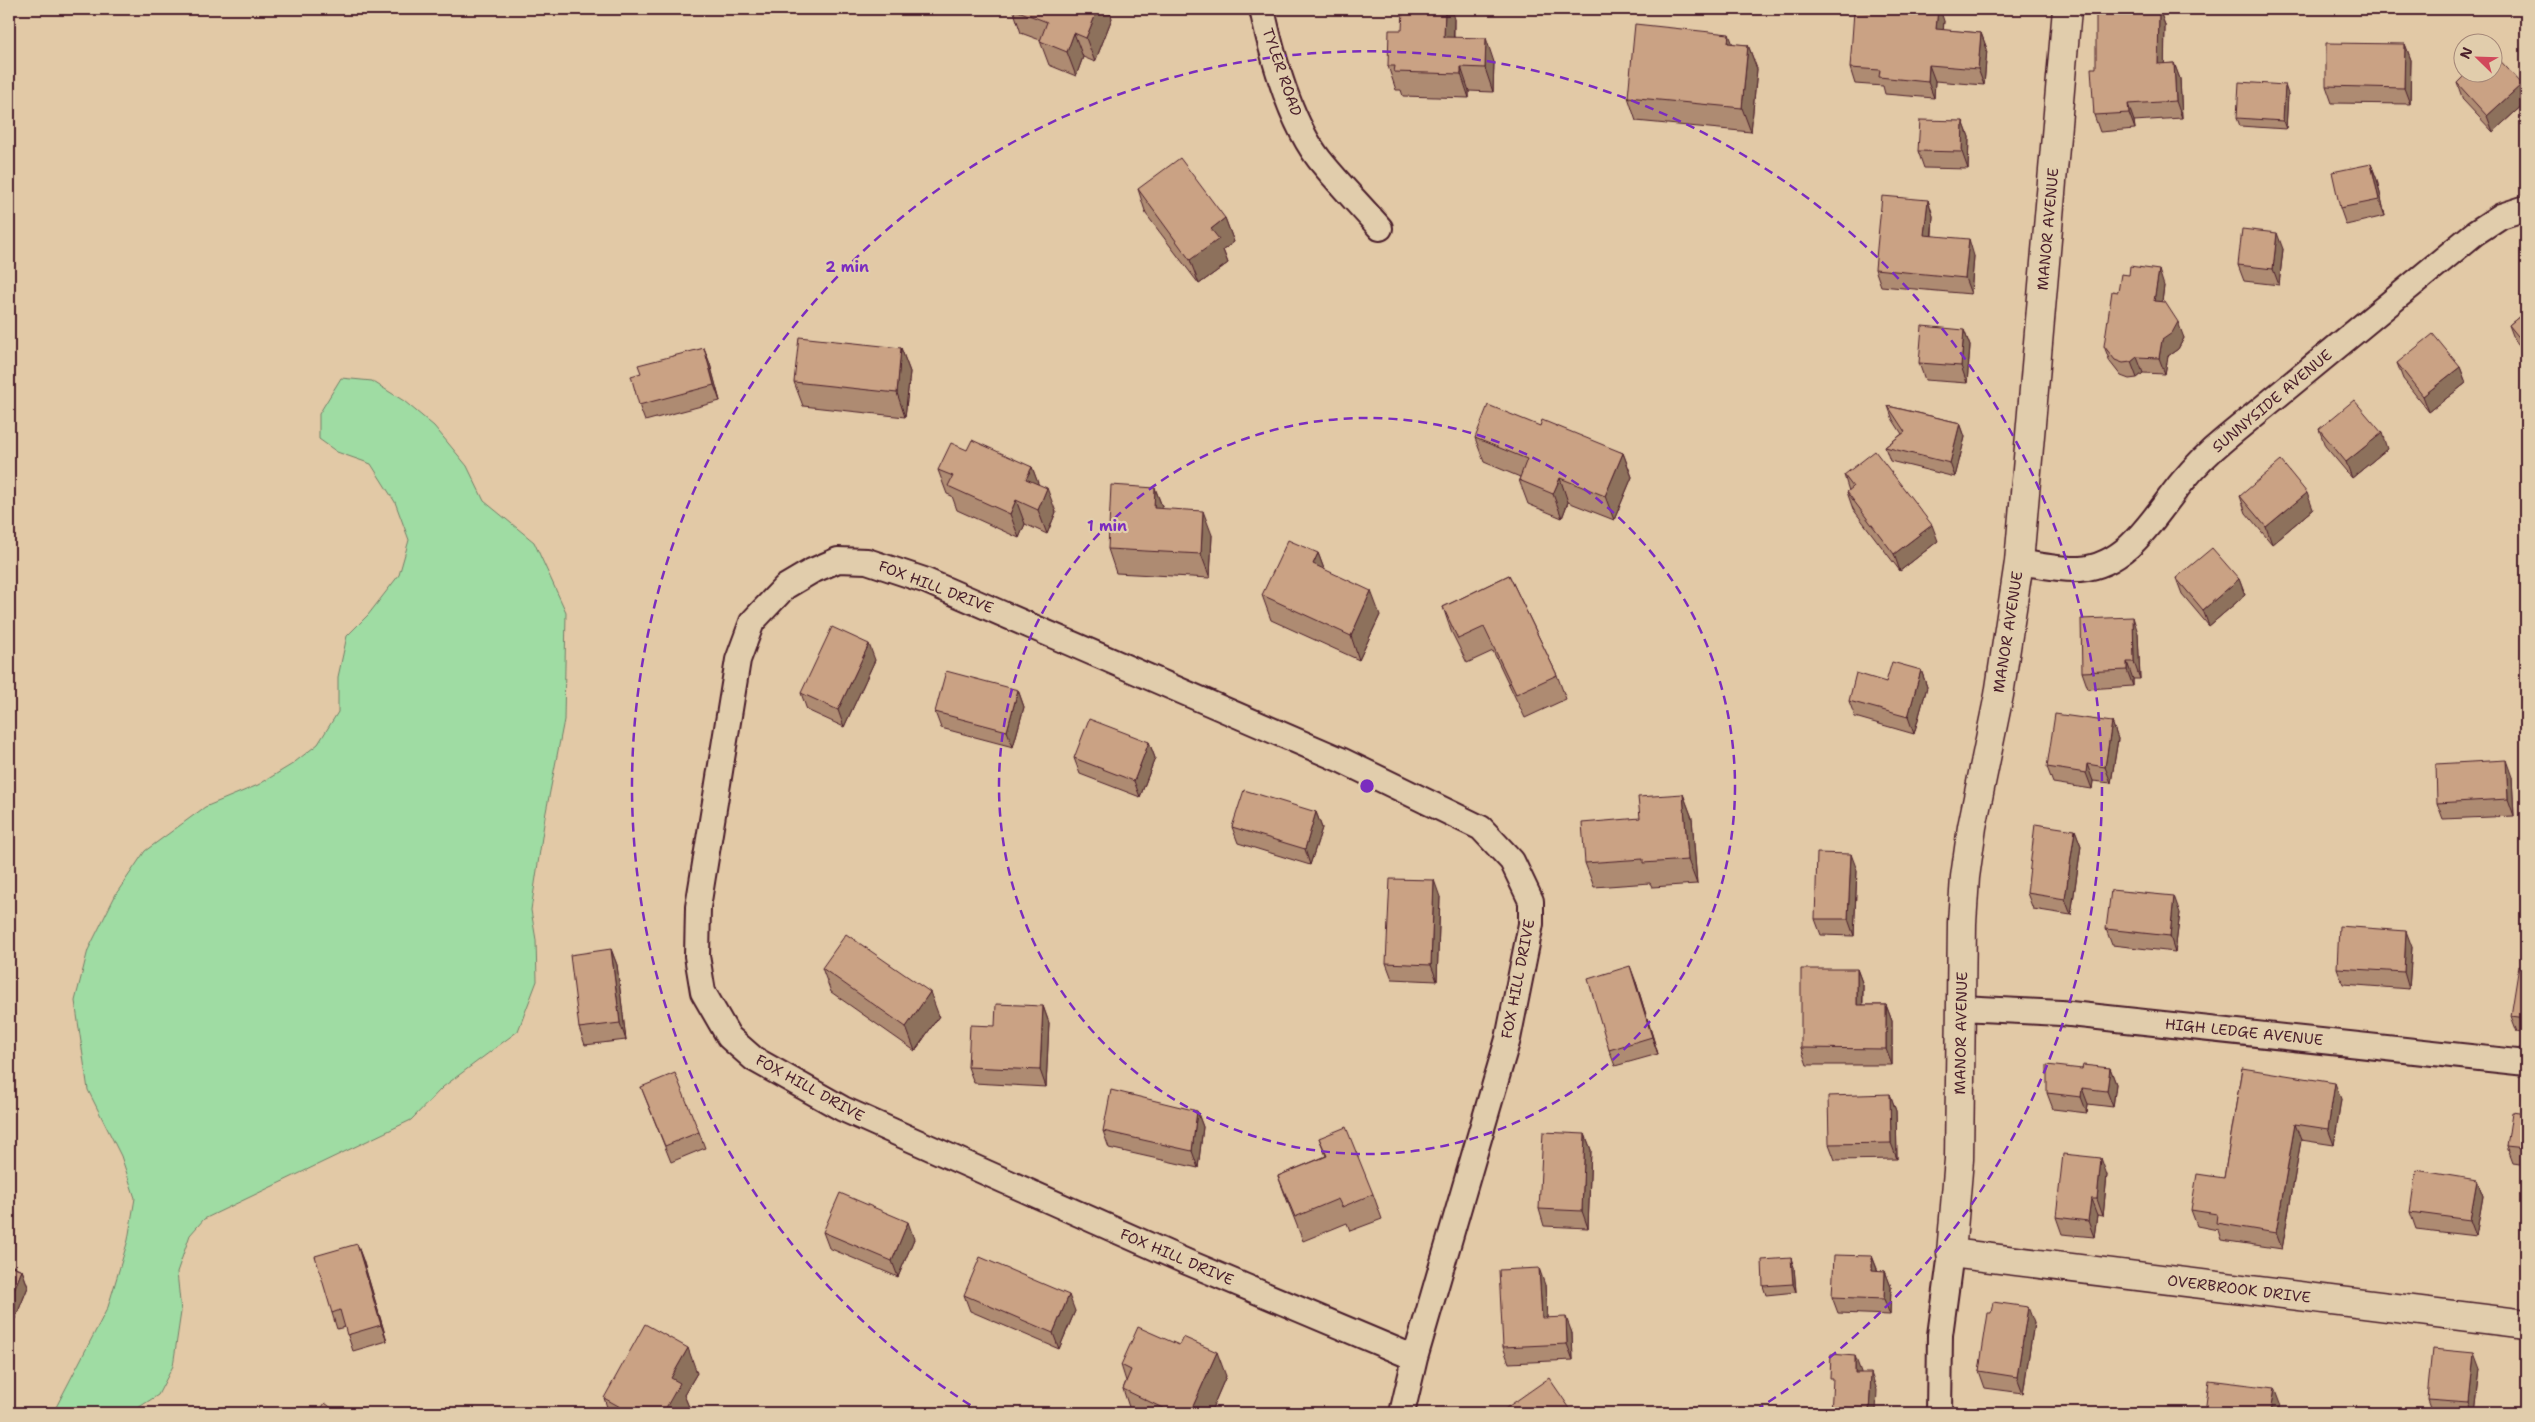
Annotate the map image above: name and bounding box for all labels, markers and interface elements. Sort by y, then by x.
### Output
street label: TYLER ROAD [1258,25,1306,119]
north arrow [2452,32,2502,82]
text: N [2456,44,2476,62]
street label: MANOR AVENUE [2033,167,2063,291]
text: 2 min [825,257,869,277]
street label: SUNNYSIDE AVENUE [2208,345,2336,457]
text: 1 min [1087,516,1127,536]
street label: FOX HILL DRIVE [876,556,996,618]
street label: MANOR AVENUE [1988,570,2028,694]
centre of rings [1358,777,1376,795]
street label: FOX HILL DRIVE [1497,917,1539,1041]
street label: MANOR AVENUE [1950,971,1972,1095]
street label: HIGH LEDGE AVENUE [2164,1014,2324,1050]
street label: FOX HILL DRIVE [752,1050,868,1126]
street label: FOX HILL DRIVE [1117,1224,1237,1290]
street label: OVERBROOK DRIVE [2166,1270,2312,1308]

